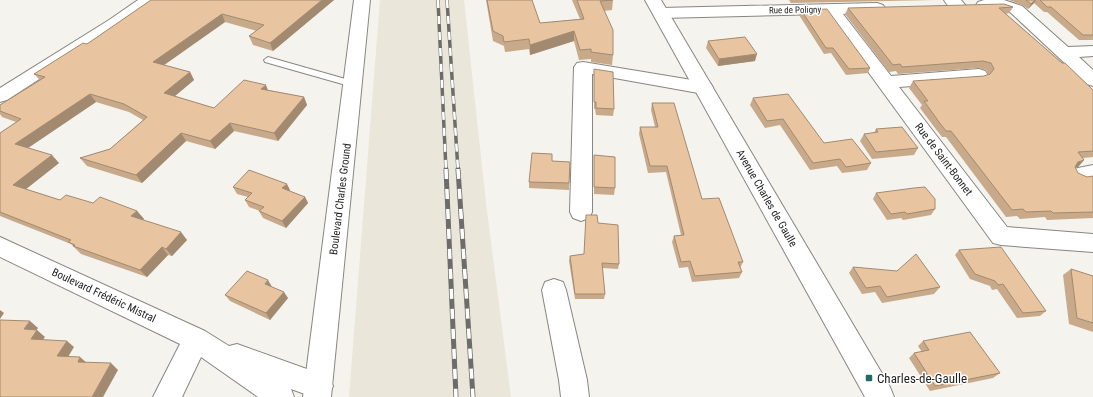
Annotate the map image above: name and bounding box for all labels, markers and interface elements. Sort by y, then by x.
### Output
street label: Rue de Poligny [769,5,821,15]
street label: Rue de Saint-Bonnet [912,120,975,198]
street label: Boulevard Charles Ground [327,143,354,256]
street label: Avenue Charles de Gaulle [733,147,800,249]
street label: Boulevard Frédéric Mistral [50,266,158,325]
place label: Charles-de-Gaulle [877,371,967,386]
marker: Charles-de-Gaulle [864,373,874,383]

